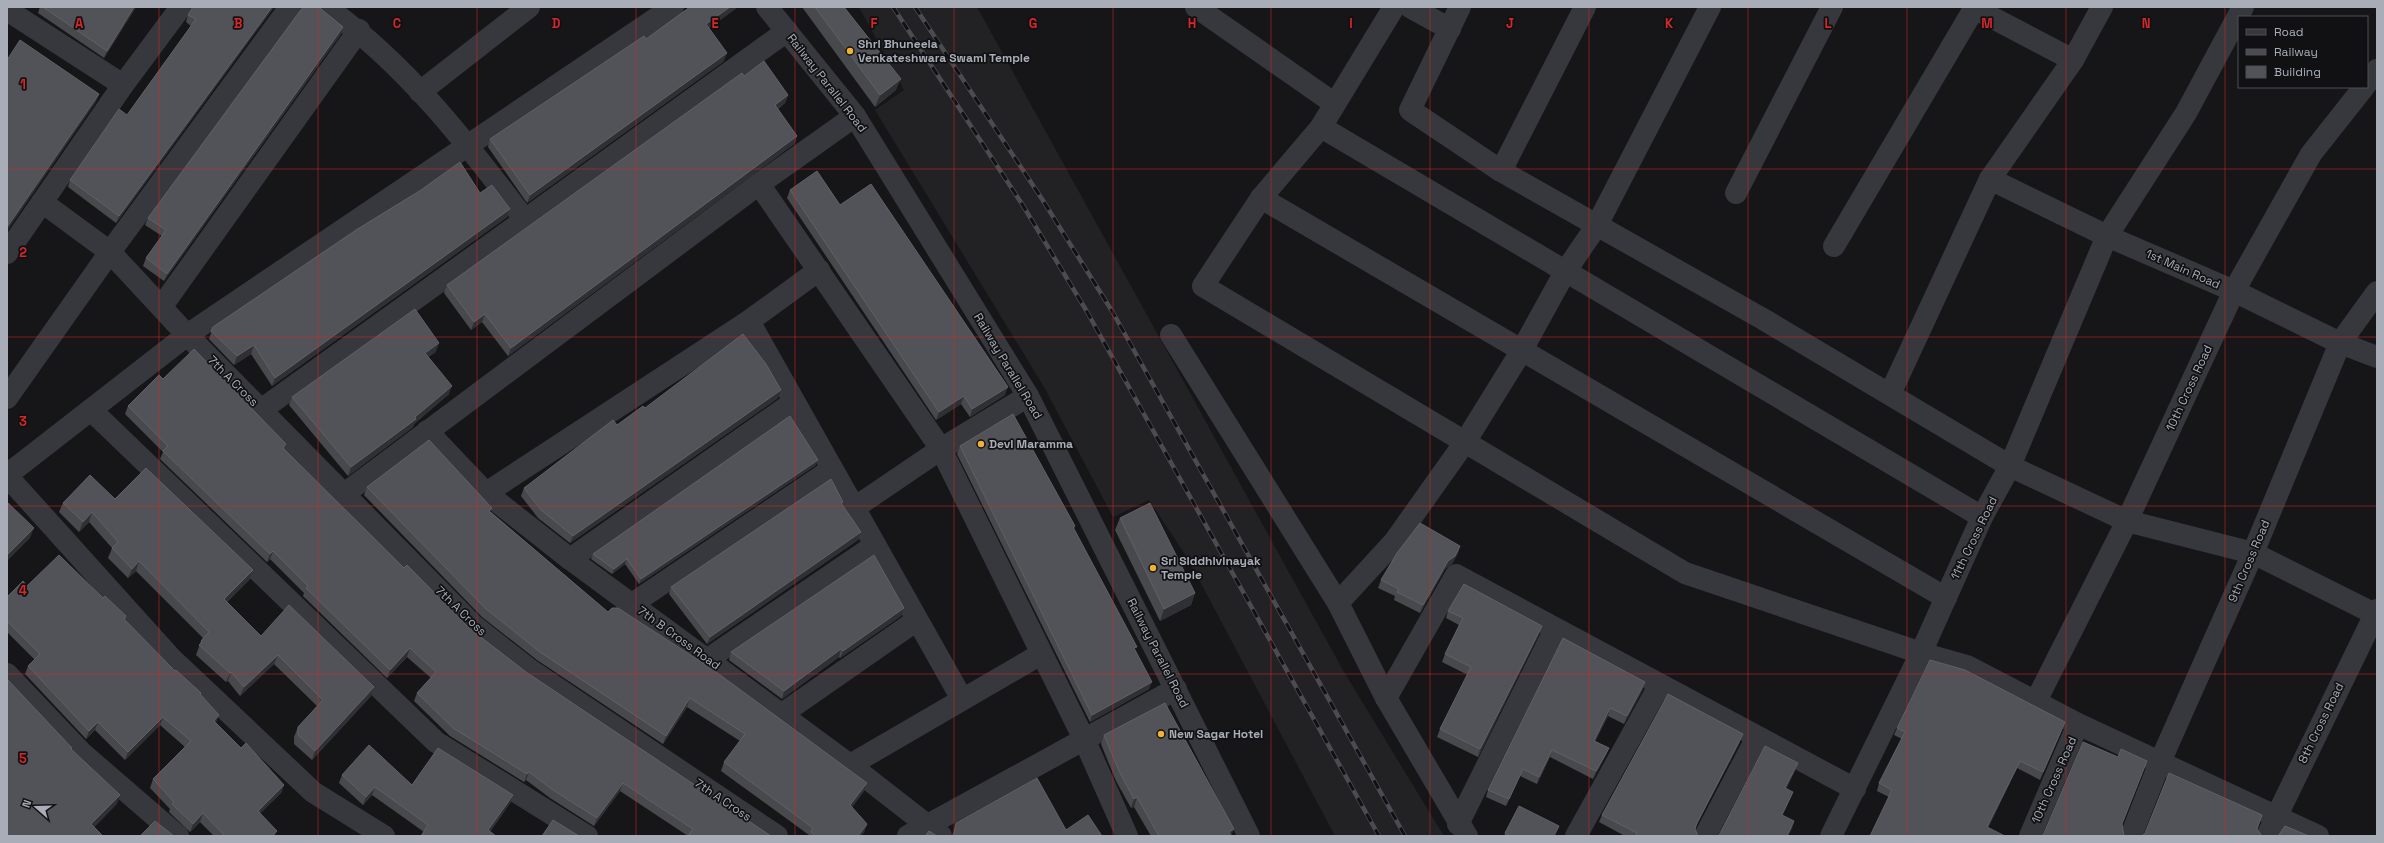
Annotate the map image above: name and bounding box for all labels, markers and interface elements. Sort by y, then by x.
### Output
text: A [75,15,84,32]
text: B [234,15,243,32]
text: C [393,15,401,32]
text: D [552,15,561,32]
text: E [711,15,719,32]
text: F [871,15,878,32]
text: G [1029,15,1037,32]
text: H [1188,15,1196,32]
text: I [1349,15,1353,32]
text: J [1506,15,1514,32]
text: K [1665,15,1674,32]
text: L [1824,15,1832,32]
text: M [1981,15,1993,32]
text: N [2142,15,2150,32]
legend [2238,16,2368,88]
text: Road [2274,24,2303,40]
street label: Railway Parallel Road [784,31,870,135]
place label: Shri Bhuneela Venkateshwara Swami Temple [858,36,1030,66]
text: Railway [2274,44,2318,60]
marker: Shri Bhuneela Venkateshwara Swami Temple [845,46,855,56]
text: Building [2274,64,2321,80]
text: 1 [20,76,26,93]
text: 2 [19,244,27,261]
street label: 1st Main Road [2143,245,2223,293]
street label: Railway Parallel Road [970,310,1046,422]
street label: 10th Cross Road [2162,342,2216,434]
street label: 7th A Cross [204,352,262,410]
text: 3 [19,413,27,430]
place label: Devi Maramma [989,436,1073,452]
marker: Devi Maramma [976,439,986,449]
street label: 11th Cross Road [1947,494,2001,582]
street label: 9th Cross Road [2224,517,2274,605]
place label: Sri Siddhivinayak Temple [1161,553,1261,583]
marker: Sri Siddhivinayak Temple [1148,563,1158,573]
text: 4 [19,582,27,599]
street label: 7th A Cross [432,583,490,639]
street label: Railway Parallel Road [1123,596,1193,710]
street label: 7th B Cross Road [635,603,723,673]
street label: 8th Cross Road [2295,680,2347,766]
place label: New Sagar Hotel [1169,726,1263,742]
marker: New Sagar Hotel [1156,729,1166,739]
street label: 10th Cross Road [2028,734,2080,826]
text: 5 [19,750,27,767]
street label: 7th A Cross [692,775,754,825]
north arrow [16,787,56,827]
text: N [19,798,34,809]

